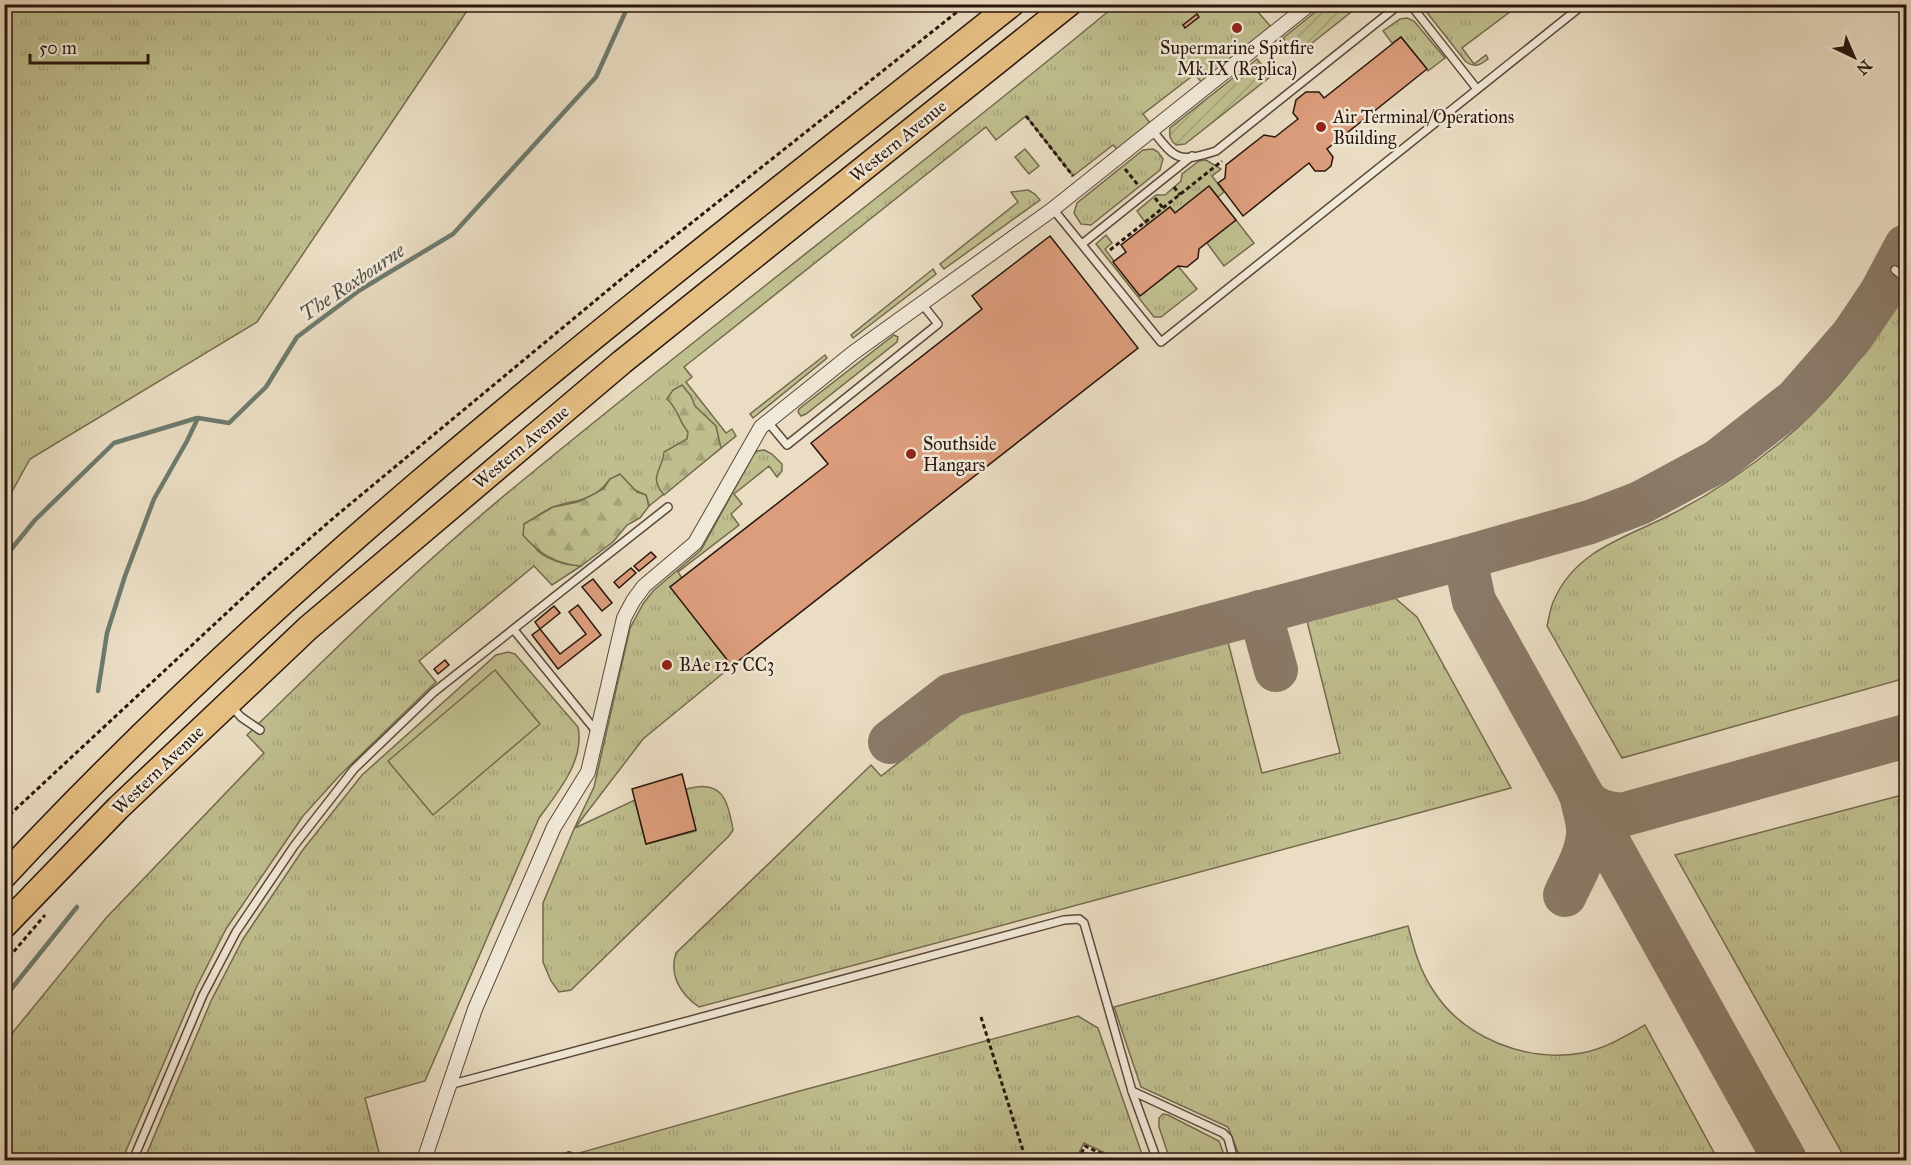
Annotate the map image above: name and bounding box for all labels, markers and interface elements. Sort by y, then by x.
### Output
marker: Supermarine Spitfire Mk.IX (Replica) [1230,21,1244,35]
scale bar [30,27,148,65]
north arrow [1824,27,1884,87]
text: 50 m [39,37,77,59]
place label: Supermarine Spitfire Mk.IX (Replica) [1160,37,1314,81]
text: N [1852,56,1876,79]
street label: Western Avenue [845,95,951,187]
place label: Air Terminal/Operations Building [1332,106,1514,150]
marker: Air Terminal/Operations Building [1314,120,1328,134]
water label: The Roxbourne [295,238,409,326]
street label: Western Avenue [468,400,574,494]
place label: Southside Hangars [923,433,997,477]
marker: Southside Hangars [904,447,918,461]
place label: BAe 125 CC3 [679,654,774,676]
marker: BAe 125 CC3 [660,658,674,672]
street label: Western Avenue [108,721,208,819]

